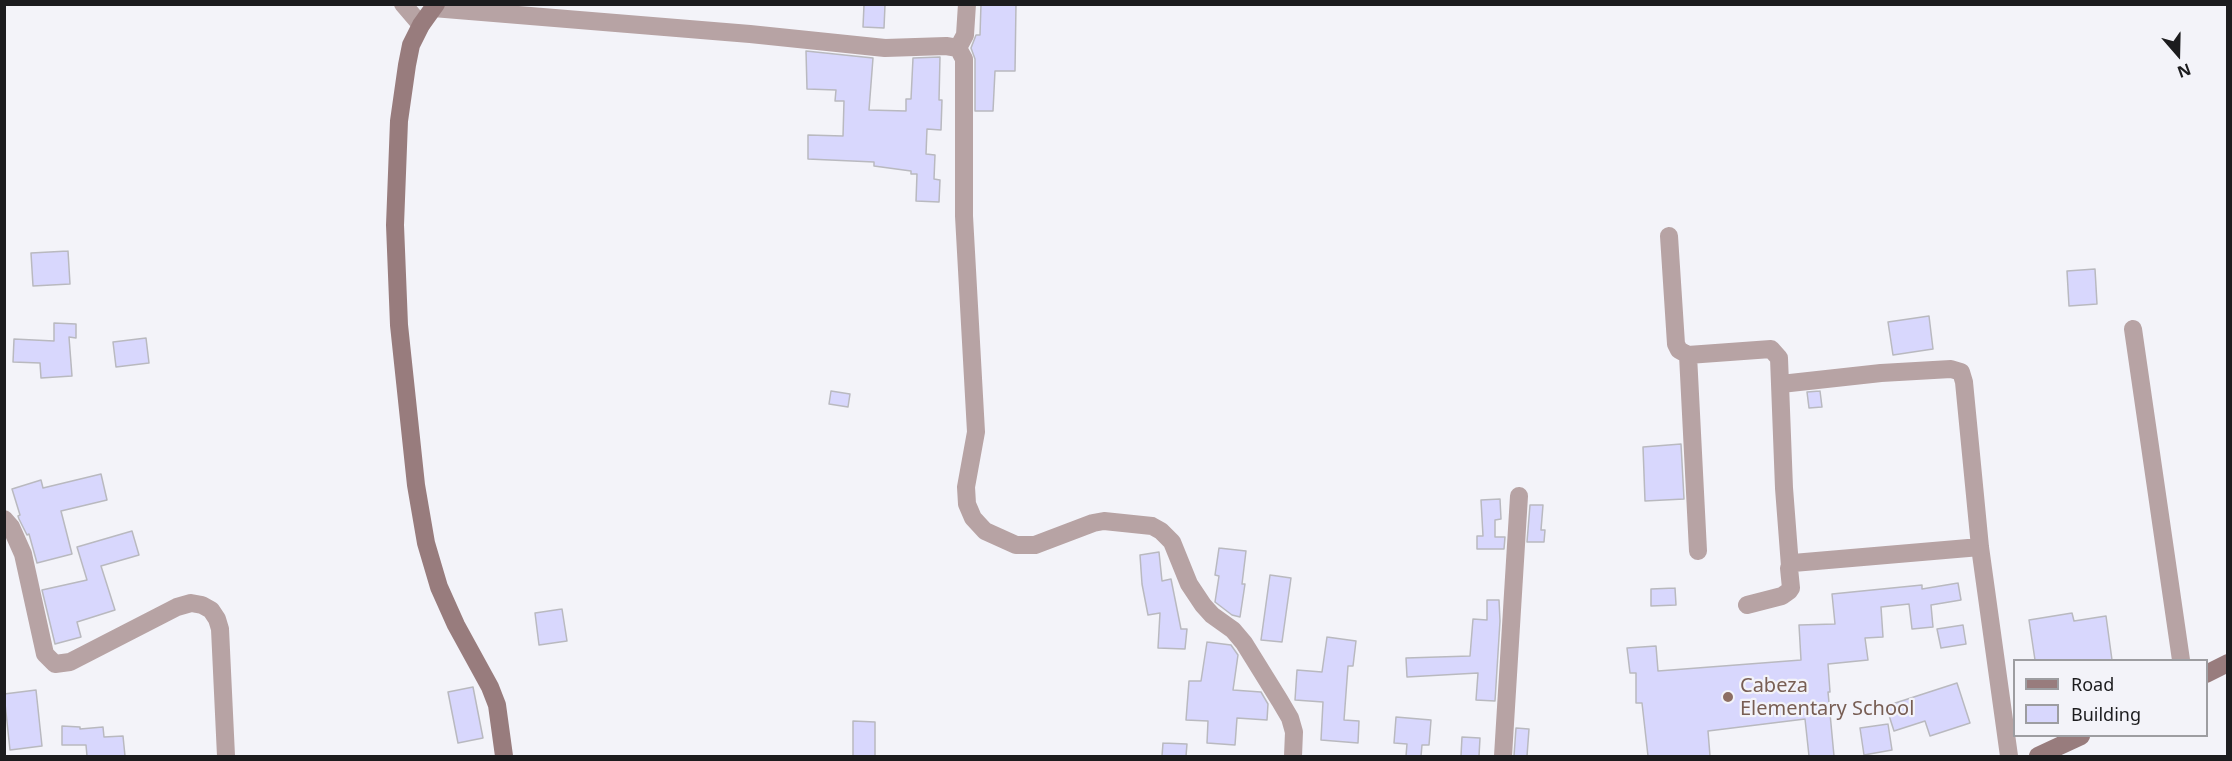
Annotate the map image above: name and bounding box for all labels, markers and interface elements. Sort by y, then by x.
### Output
north arrow [2148,24,2208,84]
text: N [2174,58,2194,83]
legend [2013,659,2208,737]
text: Road [2071,672,2114,696]
place label: Cabeza Elementary School [1740,674,1914,721]
marker: Cabeza Elementary School [1721,690,1735,704]
text: Building [2071,702,2141,726]

